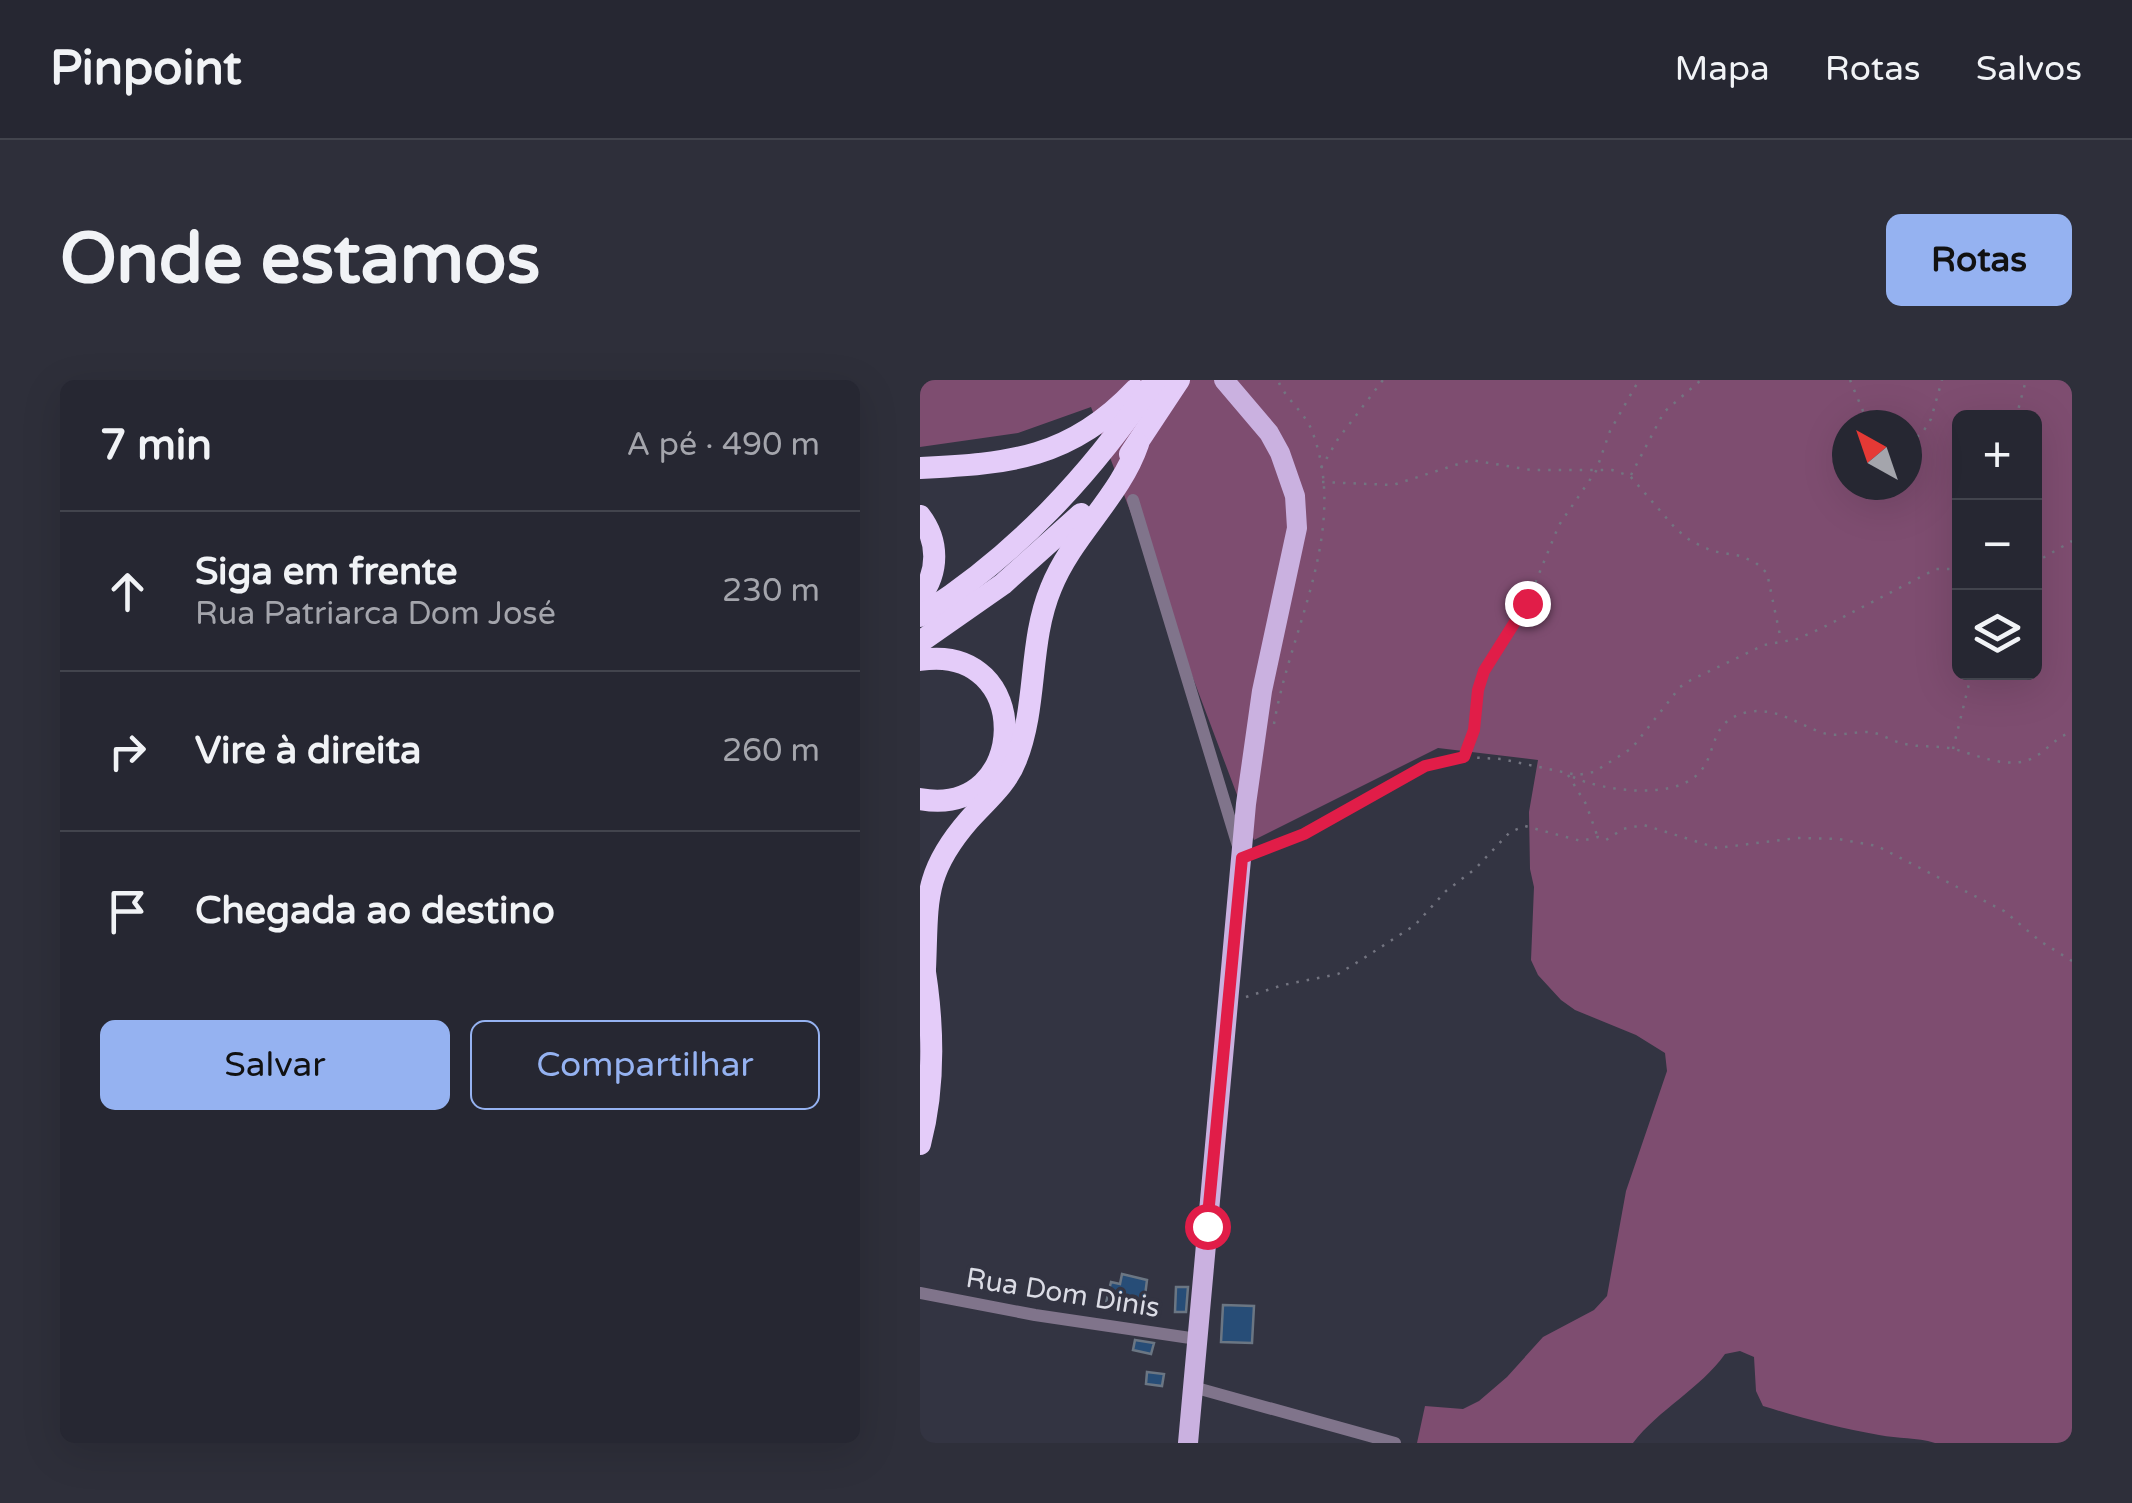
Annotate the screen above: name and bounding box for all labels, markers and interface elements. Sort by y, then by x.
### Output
text: Pinpoint [50,40,241,98]
text: Mapa [1675,48,1770,90]
text: Rotas [1825,48,1921,90]
text: Salvos [1976,48,2082,90]
button: Rotas [1886,214,2072,306]
text: Onde estamos [60,218,540,302]
north arrow [1832,410,1922,500]
map controls [1952,410,2042,680]
button: + [1952,410,2042,500]
text: 7 min [100,420,212,471]
text: A pé · 490 m [627,426,820,464]
button: − [1952,500,2042,590]
text: Siga em frente [195,549,457,595]
icon: ahead [100,564,155,619]
text: 230 m [722,572,820,610]
route end [1505,581,1551,627]
button: layers [1952,590,2042,680]
text: Rua Patriarca Dom José [195,595,556,633]
icon: right [100,724,155,779]
text: Vire à direita [195,728,421,774]
text: 260 m [722,732,820,770]
icon: arrive [100,884,155,939]
text: Chegada ao destino [195,888,555,934]
button: Salvar [100,1020,450,1110]
button: Compartilhar [470,1020,820,1110]
route start [1185,1204,1231,1250]
street label: Rua Dom Dinis [964,1261,1162,1325]

